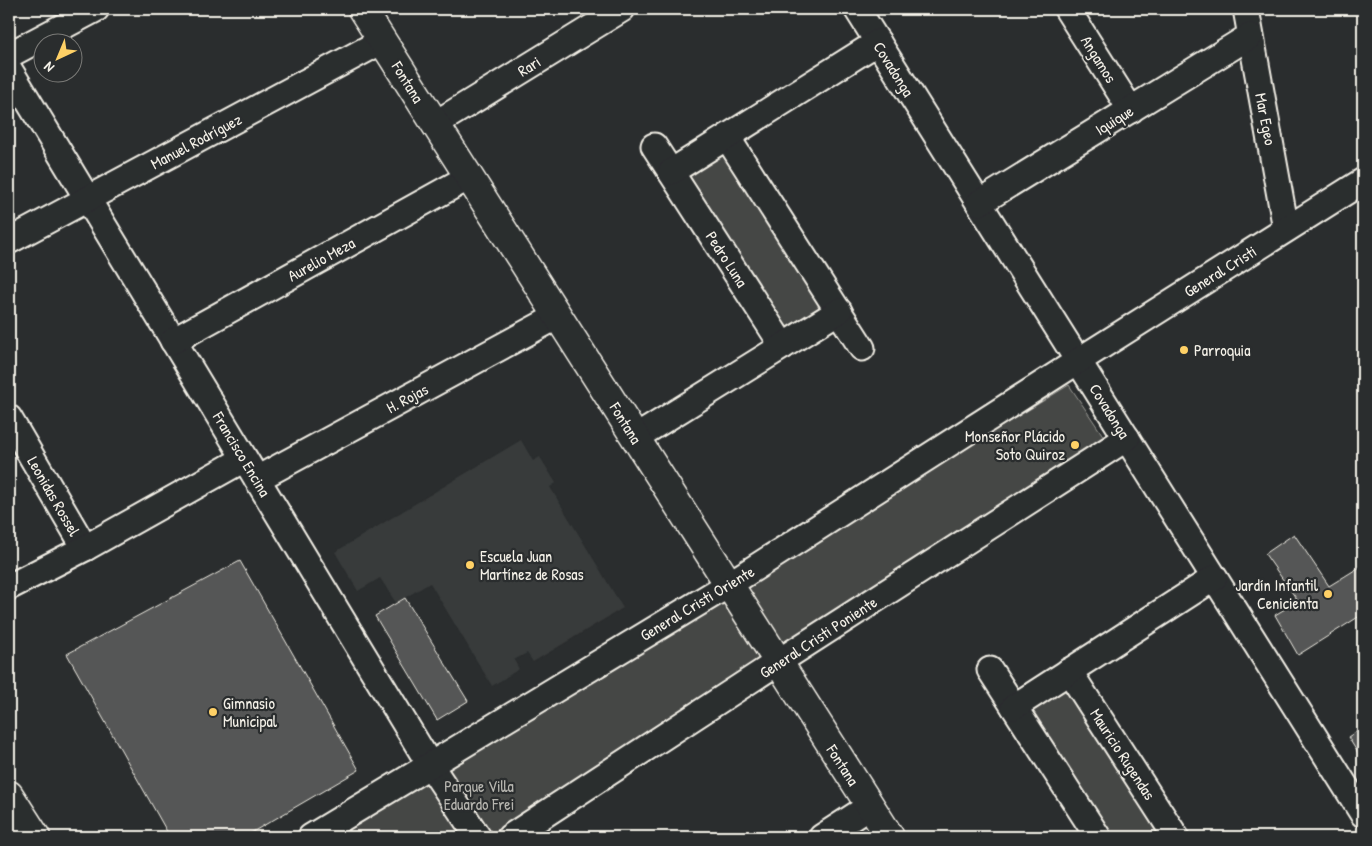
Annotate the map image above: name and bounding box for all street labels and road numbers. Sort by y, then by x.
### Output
street label: Angamos [1076,31,1122,87]
street label: Covadonga [868,37,920,101]
street label: Rari [513,51,545,81]
street label: Fontana [386,56,429,107]
street label: Mar Egeo [1250,91,1282,147]
street label: Iquique [1091,99,1138,140]
street label: Manuel Rodríguez [147,108,246,174]
street label: Pedro Luna [701,227,753,291]
street label: Aurelio Meza [283,232,359,286]
street label: General Cristi [1179,240,1261,302]
street label: H. Rojas [382,378,432,418]
street label: Covadonga [1084,379,1136,443]
street label: Fontana [604,397,647,448]
street label: Francisco Encina [207,407,276,501]
street label: Leonidas Rossel [22,452,86,541]
street label: General Cristi Oriente [636,560,759,646]
street label: General Cristi Poniente [755,590,882,683]
street label: Mauricio Rugendas [1085,704,1161,804]
street label: Fontana [821,739,864,790]

